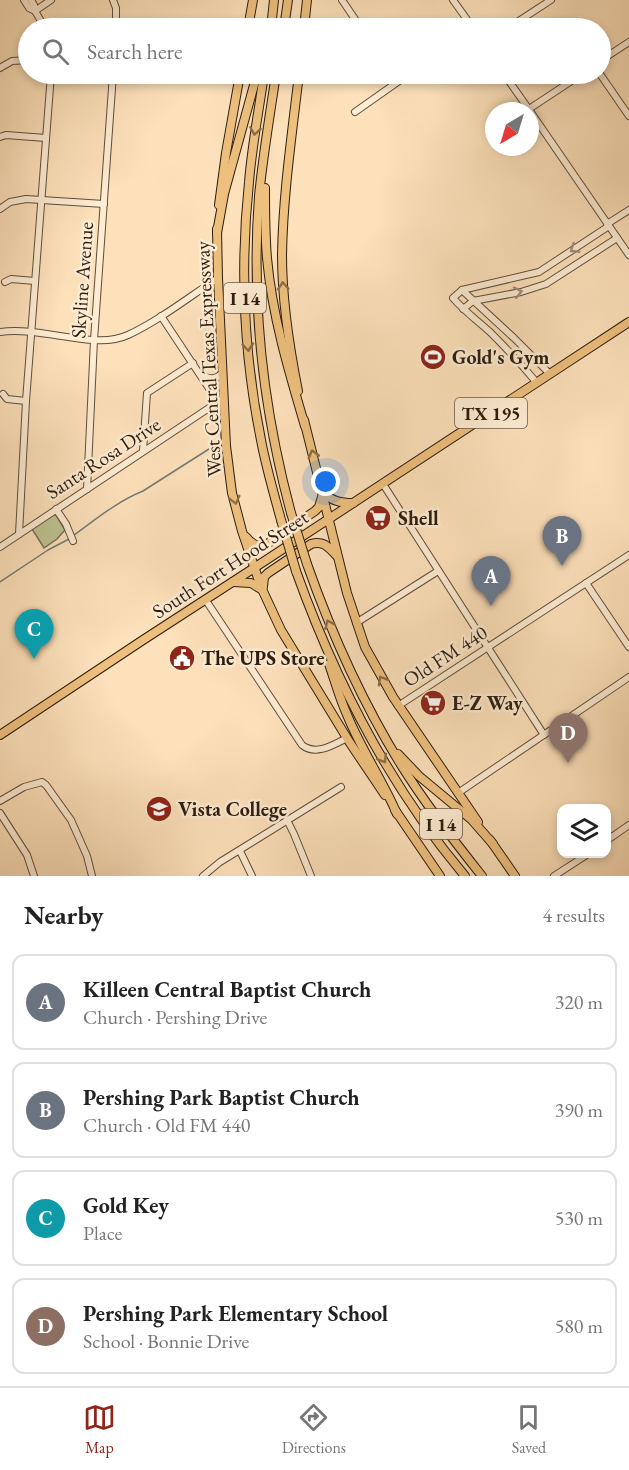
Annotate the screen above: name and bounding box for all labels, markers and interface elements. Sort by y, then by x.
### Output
search box [18,18,611,84]
icon: search [39,35,72,68]
text: Search here [87,37,182,66]
north arrow [485,102,539,156]
one-way arrow [249,126,262,136]
street label: Skyline Avenue [65,221,99,339]
street label: West Central Texas Expressway [189,240,227,478]
one-way arrow [570,242,581,253]
one-way arrow [277,281,290,290]
road number: I 14 [224,283,266,313]
one-way arrow [512,287,522,300]
one-way arrow [241,342,254,351]
sports icon: Gold's Gym [418,342,448,372]
place label: Gold's Gym [452,344,549,370]
road number: TX 195 [455,398,527,428]
street label: Santa Rosa Drive [41,411,165,505]
one-way arrow [307,449,320,459]
your location [311,467,340,496]
one-way arrow [227,495,240,505]
street label: South Fort Hood Street [147,503,314,624]
supermarket icon: Shell [363,503,393,533]
place label: Shell [398,505,439,531]
pin: B [542,516,582,566]
pin: A [472,556,510,606]
pin: C [15,610,54,659]
street label: Old FM 440 [398,619,492,693]
one-way arrow [324,620,336,631]
public building icon: The UPS Store [167,643,197,673]
place label: The UPS Store [201,645,325,671]
one-way arrow [378,676,390,686]
supermarket icon: E-Z Way [418,688,448,718]
place label: E-Z Way [452,690,523,716]
pin: D [548,714,588,763]
one-way arrow [376,753,387,763]
school or university icon: Vista College [144,794,174,824]
place label: Vista College [178,796,287,822]
map controls [557,804,611,858]
button: layers [557,804,611,858]
road number: I 14 [420,809,462,839]
text: Nearby [24,898,104,932]
text: 4 results [542,902,605,928]
text: Killeen Central Baptist Church [83,975,371,1004]
text: A [38,989,53,1015]
text: 320 m [555,989,603,1015]
text: Church · Pershing Drive [83,1004,267,1030]
text: Pershing Park Baptist Church [83,1083,360,1112]
text: B [39,1097,52,1123]
text: 390 m [555,1097,603,1123]
text: Church · Old FM 440 [83,1112,250,1138]
text: Gold Key [83,1191,169,1220]
text: C [38,1205,53,1231]
text: 530 m [555,1205,603,1231]
text: Place [83,1220,122,1246]
text: Pershing Park Elementary School [83,1299,388,1328]
text: D [38,1313,53,1339]
text: 580 m [555,1313,603,1339]
text: School · Bonnie Drive [83,1328,249,1354]
tab: Map [83,1401,116,1458]
tab: Directions [282,1401,346,1458]
tab: Saved [512,1401,546,1458]

